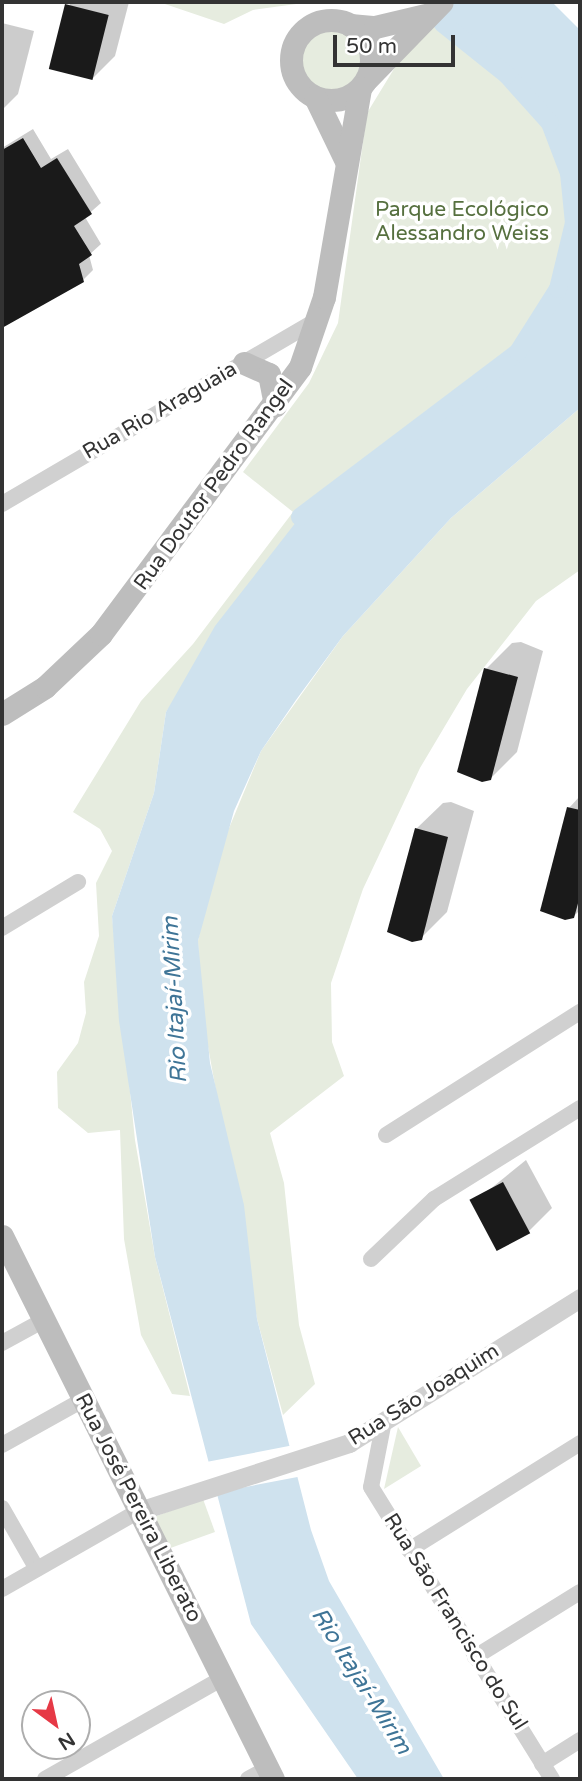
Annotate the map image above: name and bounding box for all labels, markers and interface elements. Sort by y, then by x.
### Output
scale bar [337,21,460,65]
text: 50 m [346,34,397,59]
park label: Parque Ecológico Alessandro Weiss [375,197,549,247]
street label: Rua Rio Araguaia [78,357,242,465]
street label: Rua Doutor Pedro Rangel [129,374,299,596]
water label: Rio Itajaí-Mirim [157,916,193,1084]
street label: Rua São Joaquim [344,1339,504,1451]
street label: Rua José Pereira Liberato [69,1389,207,1627]
street label: Rua São Francisco do Sul [378,1509,532,1735]
water label: Rio Itajaí-Mirim [305,1603,417,1759]
north arrow [21,1690,91,1760]
text: N [54,1728,79,1754]

